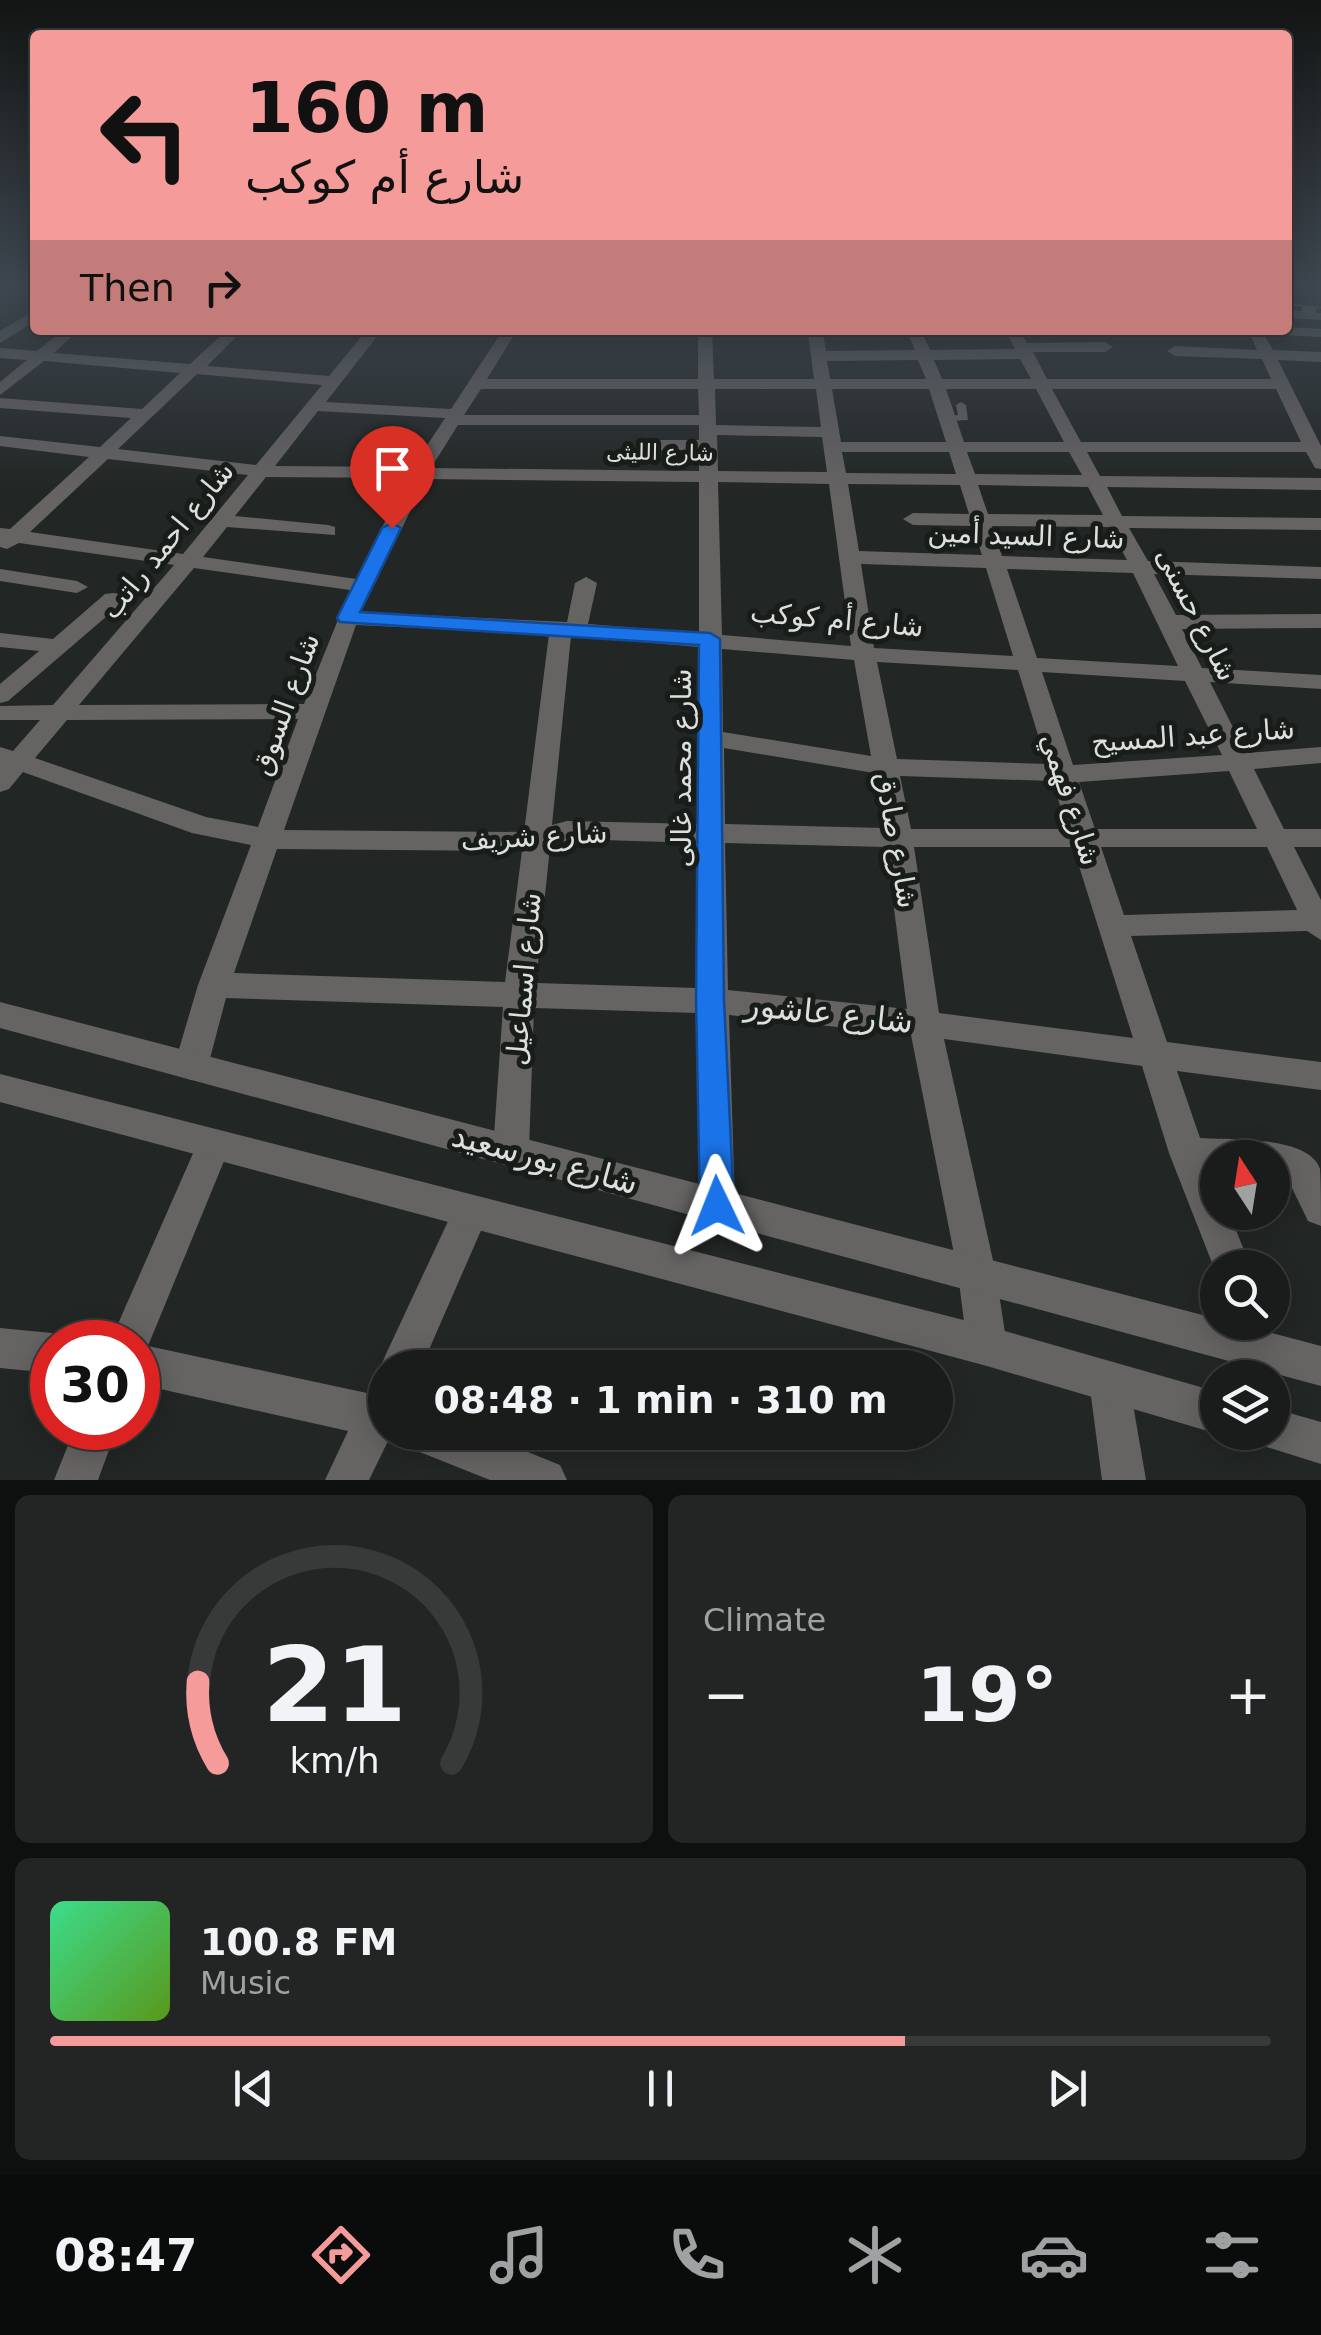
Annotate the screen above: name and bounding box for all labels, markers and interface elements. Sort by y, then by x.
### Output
text: 160 m [245,67,488,149]
icon: left [80,70,210,200]
text: شارع أم كوكب [245,151,524,204]
icon: right [195,260,250,315]
text: Then [80,266,175,310]
pin [350,426,435,529]
street label: شارع الليثى [606,439,714,466]
icon: arrive [365,441,420,496]
street label: شارع احمد راتب [94,455,241,626]
street label: شارع السيد أمين [927,513,1125,555]
street label: شارع حسنى [1149,542,1244,686]
street label: شارع أم كوكب [749,592,925,644]
street label: شارع السوق [245,629,326,780]
street label: شارع محمد غالى [665,668,698,868]
street label: شارع عبد المسيح [1090,712,1296,759]
street label: شارع فهمي [1034,729,1107,869]
street label: شارع صادق [868,769,925,911]
street label: شارع شريف [460,816,608,857]
street label: شارع اسماعيل [500,891,547,1067]
street label: شارع عاشور [741,985,915,1041]
street label: شارع بورسعيد [448,1116,642,1202]
north arrow [1200,1140,1290,1230]
map controls [1200,1140,1290,1450]
position arrow [665,1154,769,1258]
button: search [1200,1250,1290,1340]
speed limit sign: 30 [30,1320,160,1450]
button: layers [1200,1360,1290,1450]
text: 08:48 · 1 min · 310 m [433,1378,888,1422]
text: Climate [703,1601,826,1639]
text: 21 [262,1624,406,1746]
text: 19° [916,1651,1058,1739]
text: − [703,1663,749,1727]
text: + [1225,1663,1271,1727]
text: km/h [289,1740,379,1781]
text: 100.8 FM [200,1920,397,1964]
text: Music [200,1964,291,2002]
icon: previous [226,2061,281,2116]
icon: pause [633,2061,688,2116]
icon: next [1040,2061,1095,2116]
icon: directions [306,2220,376,2290]
icon: music [484,2220,554,2290]
icon: phone [662,2220,732,2290]
icon: climate [840,2220,910,2290]
icon: car [1019,2220,1089,2290]
icon: filters [1197,2220,1267,2290]
text: 08:47 [54,2229,197,2282]

